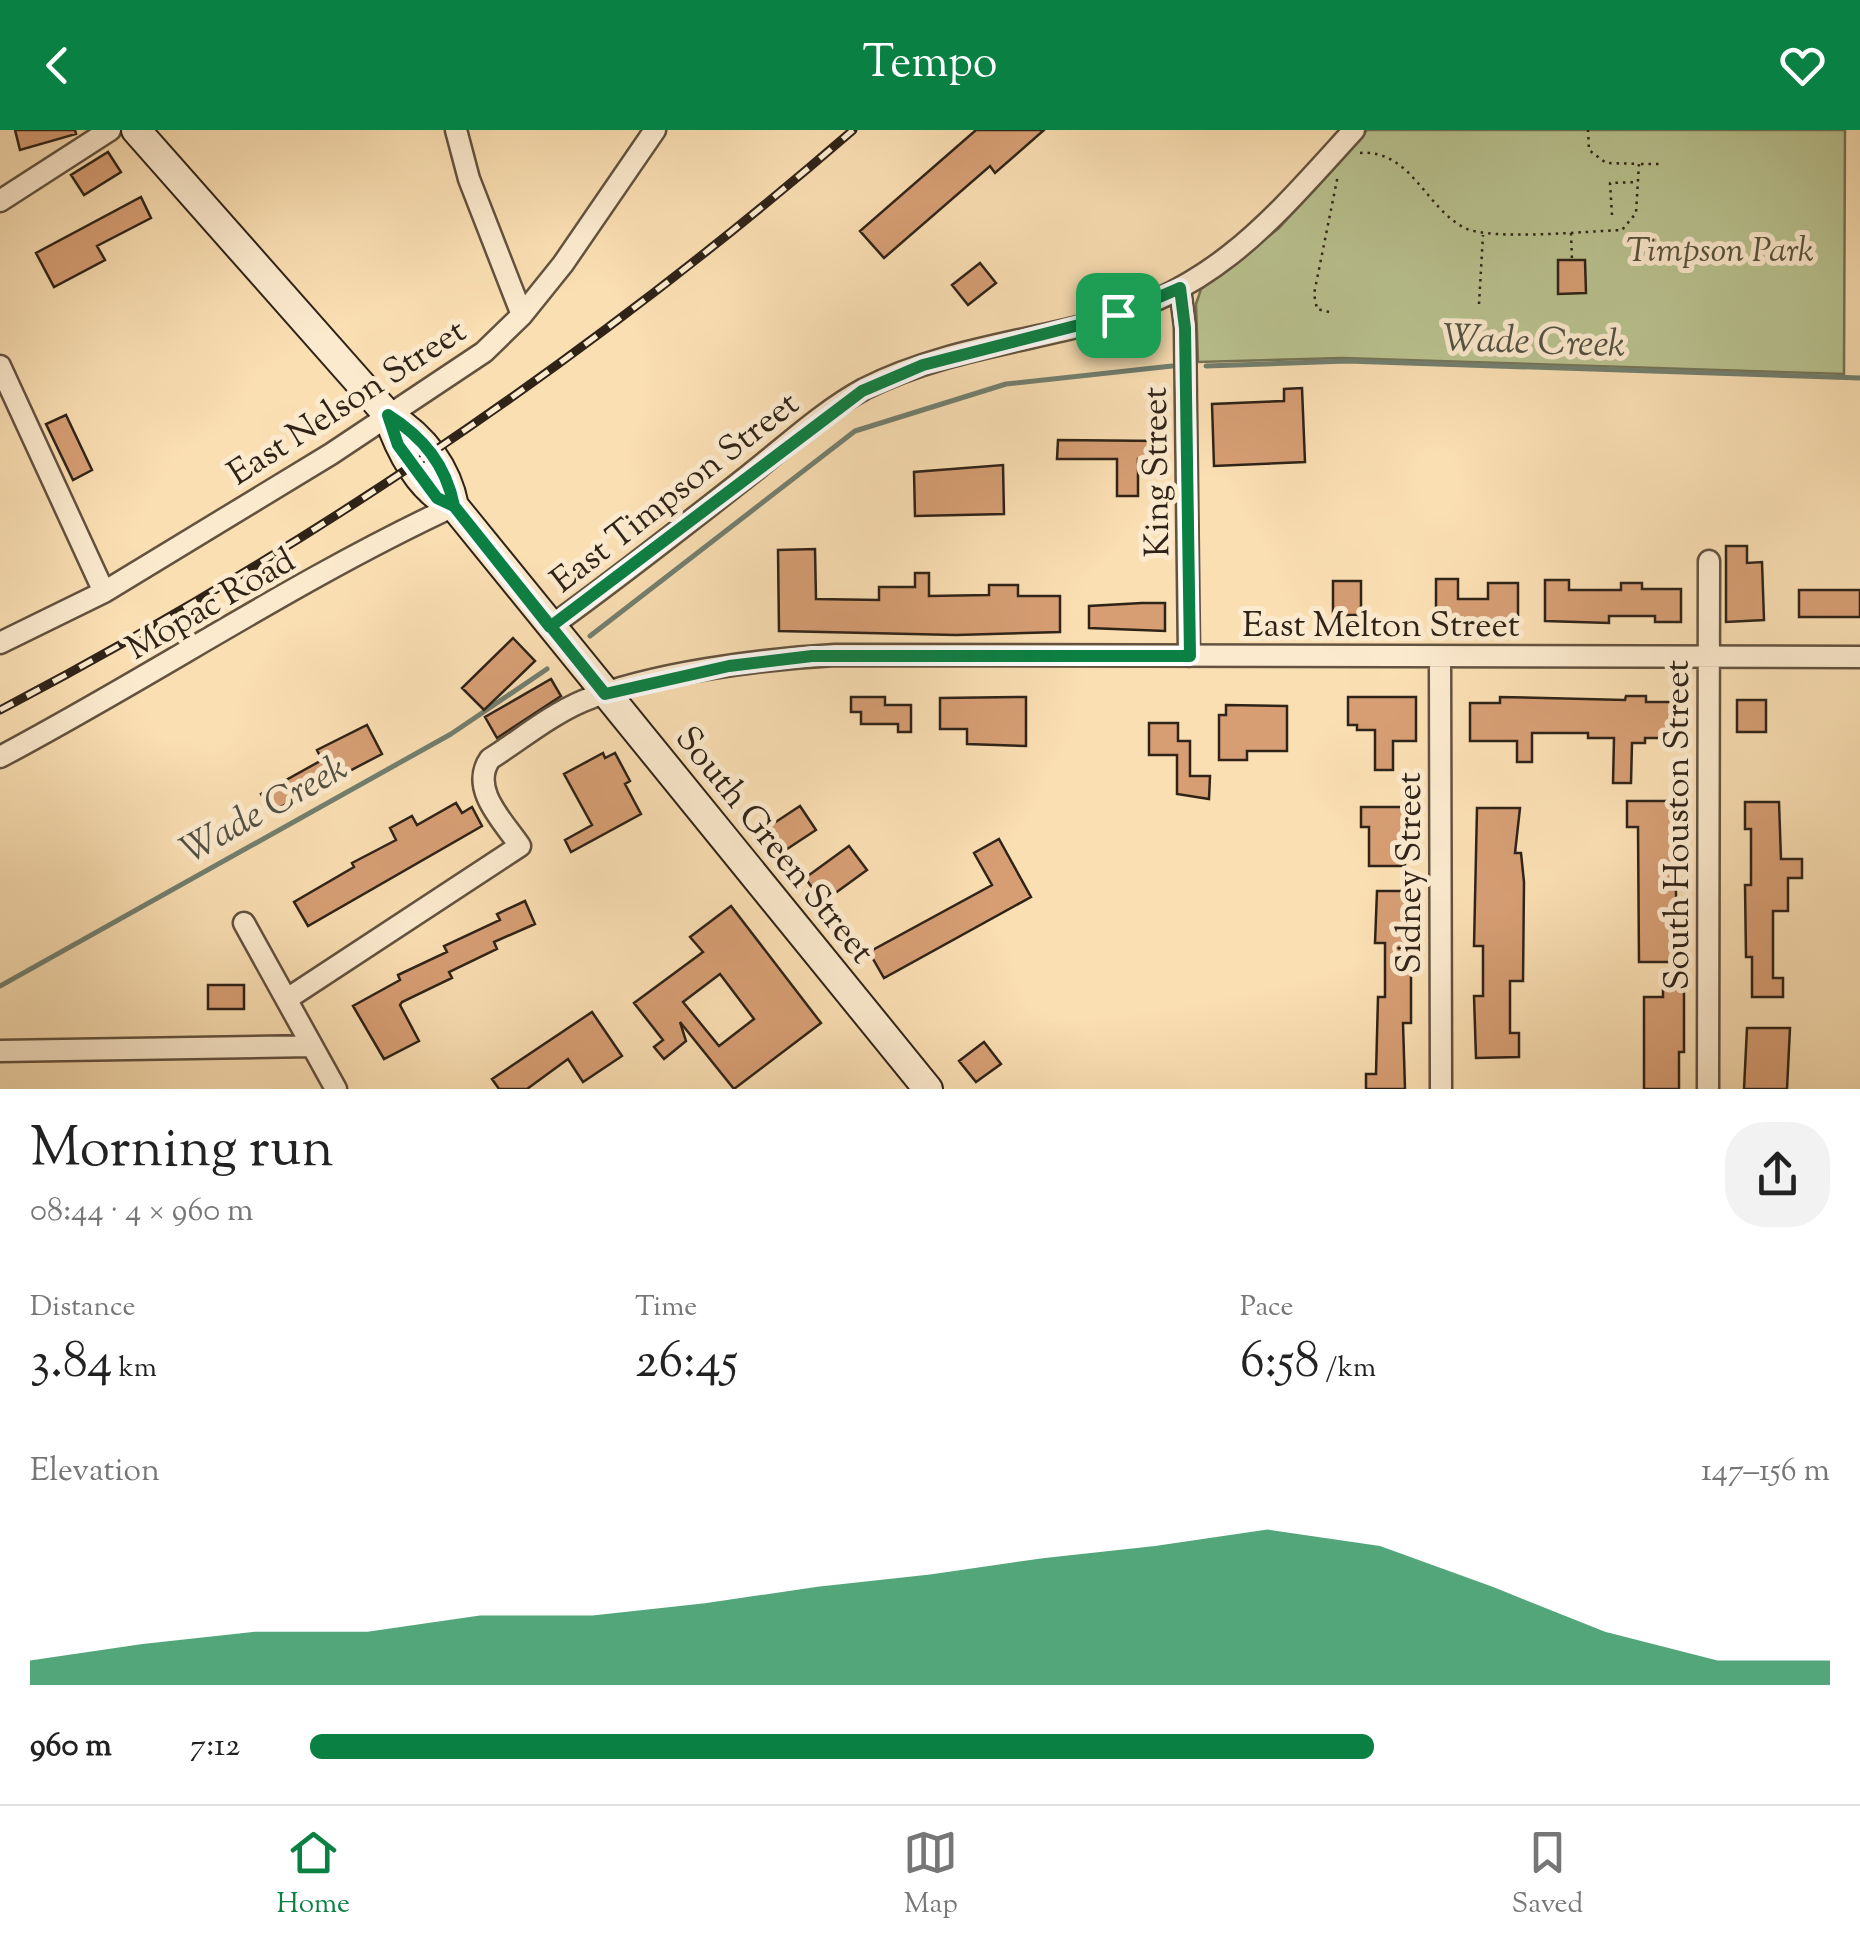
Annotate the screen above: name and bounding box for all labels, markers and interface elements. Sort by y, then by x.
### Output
text: Tempo [862,33,998,98]
icon: back [30,38,85,93]
icon: heart [1775,38,1830,93]
park label: Timpson Park [1626,227,1814,278]
pin [1076,273,1161,358]
icon: arrive [1091,288,1146,343]
street label: East Nelson Street [219,308,477,500]
water label: Wade Creek [1442,314,1626,374]
street label: East Timpson Street [541,380,811,607]
street label: King Street [1132,386,1185,558]
street label: Mopac Road [118,537,306,675]
street label: East Melton Street [1242,602,1520,653]
street label: South Houston Street [1654,660,1705,990]
street label: South Green Street [661,716,885,976]
water label: Wade Creek [172,744,358,879]
street label: Sidney Street [1386,772,1437,974]
text: Morning run [30,1112,334,1191]
button: share [1725,1122,1830,1227]
text: 08:44 · 4 × 960 m [30,1189,254,1235]
text: Distance [30,1288,136,1328]
text: Time [635,1288,697,1328]
text: Pace [1240,1288,1294,1328]
text: 3.84 [30,1328,113,1400]
text: 26:45 [635,1328,738,1400]
text: 6:58 [1240,1328,1319,1400]
text: km [113,1349,157,1389]
text: /km [1319,1349,1376,1389]
text: Elevation [30,1449,160,1495]
text: 147–156 m [1701,1449,1830,1495]
text: 960 m [30,1724,112,1770]
text: 7:12 [190,1724,240,1770]
tab: Home [277,1825,350,1925]
tab: Map [903,1825,958,1925]
tab: Saved [1511,1825,1583,1925]

